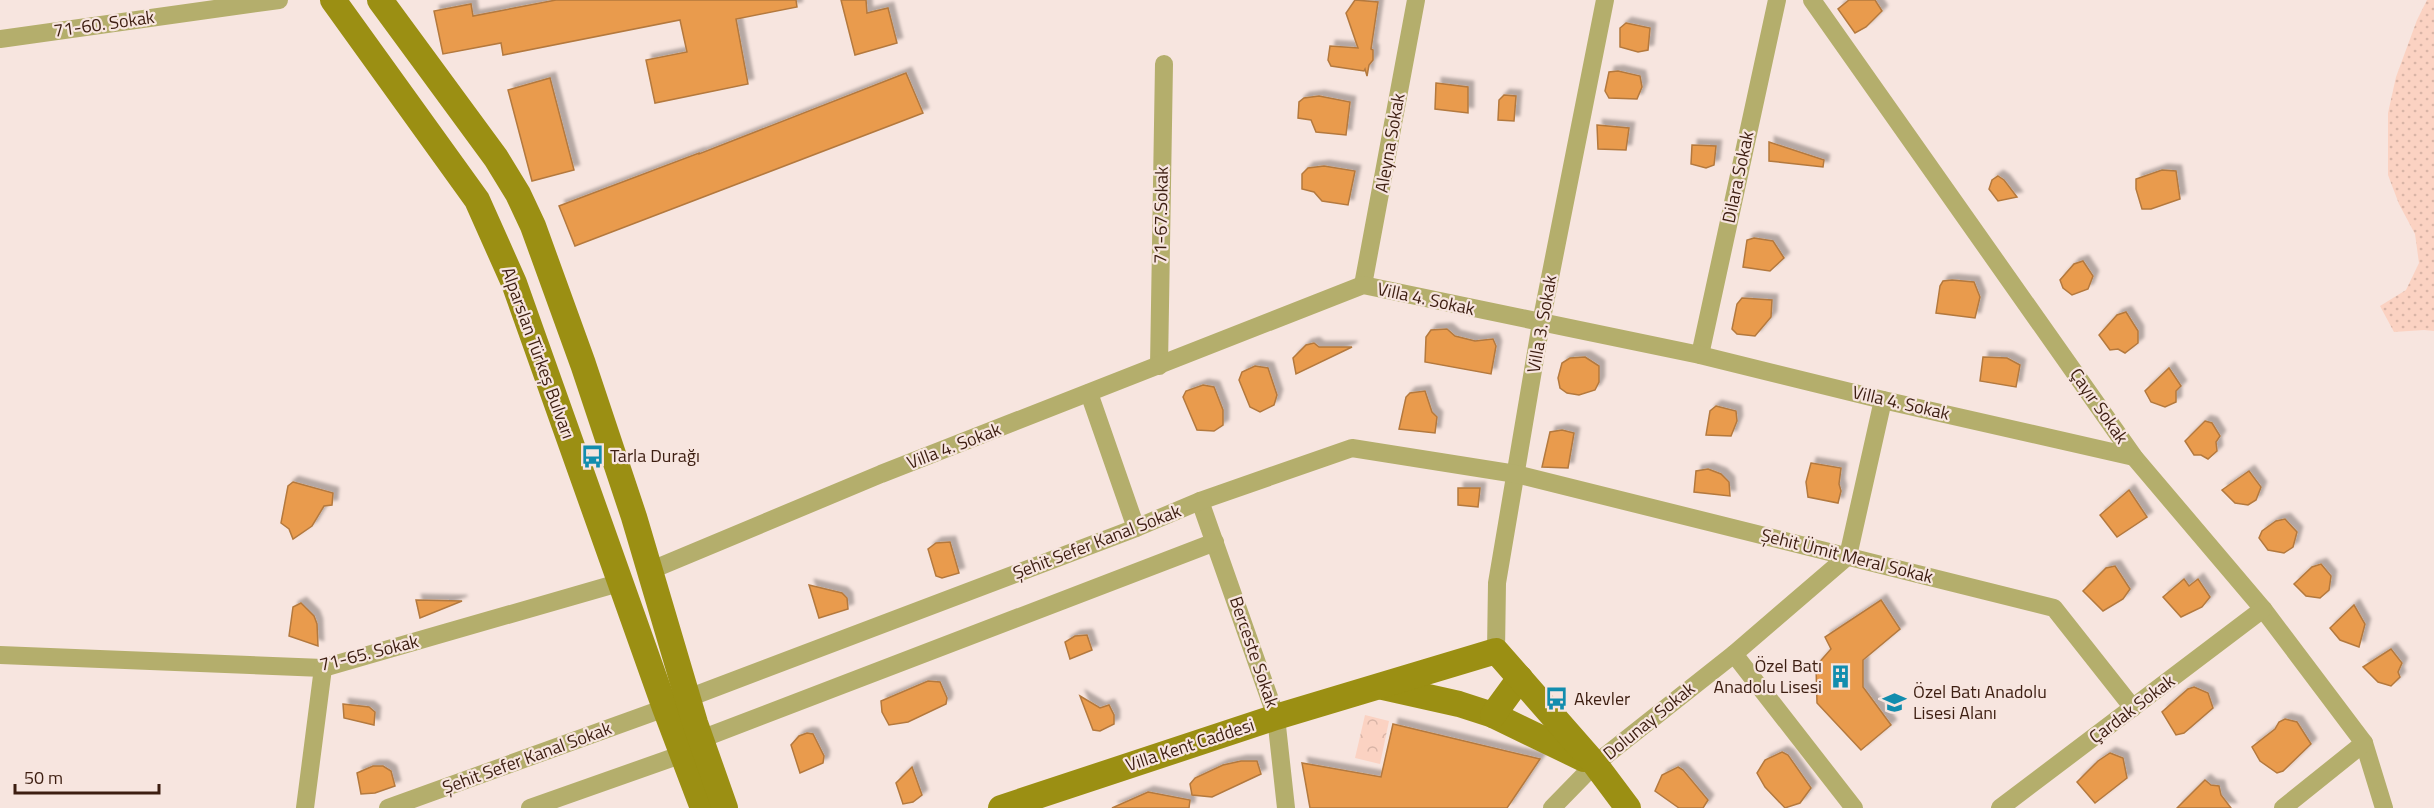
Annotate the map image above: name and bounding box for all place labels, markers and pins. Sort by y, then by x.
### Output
place label: Tarla Durağı [610,442,700,469]
bus stop icon: Tarla Durağı [579,443,605,469]
place label: Özel Batı Anadolu Lisesi [1714,652,1822,700]
building icon: Özel Batı Anadolu Lisesi [1827,663,1853,689]
place label: Özel Batı Anadolu Lisesi Alanı [1913,678,2047,726]
place label: Akevler [1574,685,1630,712]
bus stop icon: Akevler [1543,686,1569,712]
school or university icon: Özel Batı Anadolu Lisesi Alanı [1882,689,1908,715]

